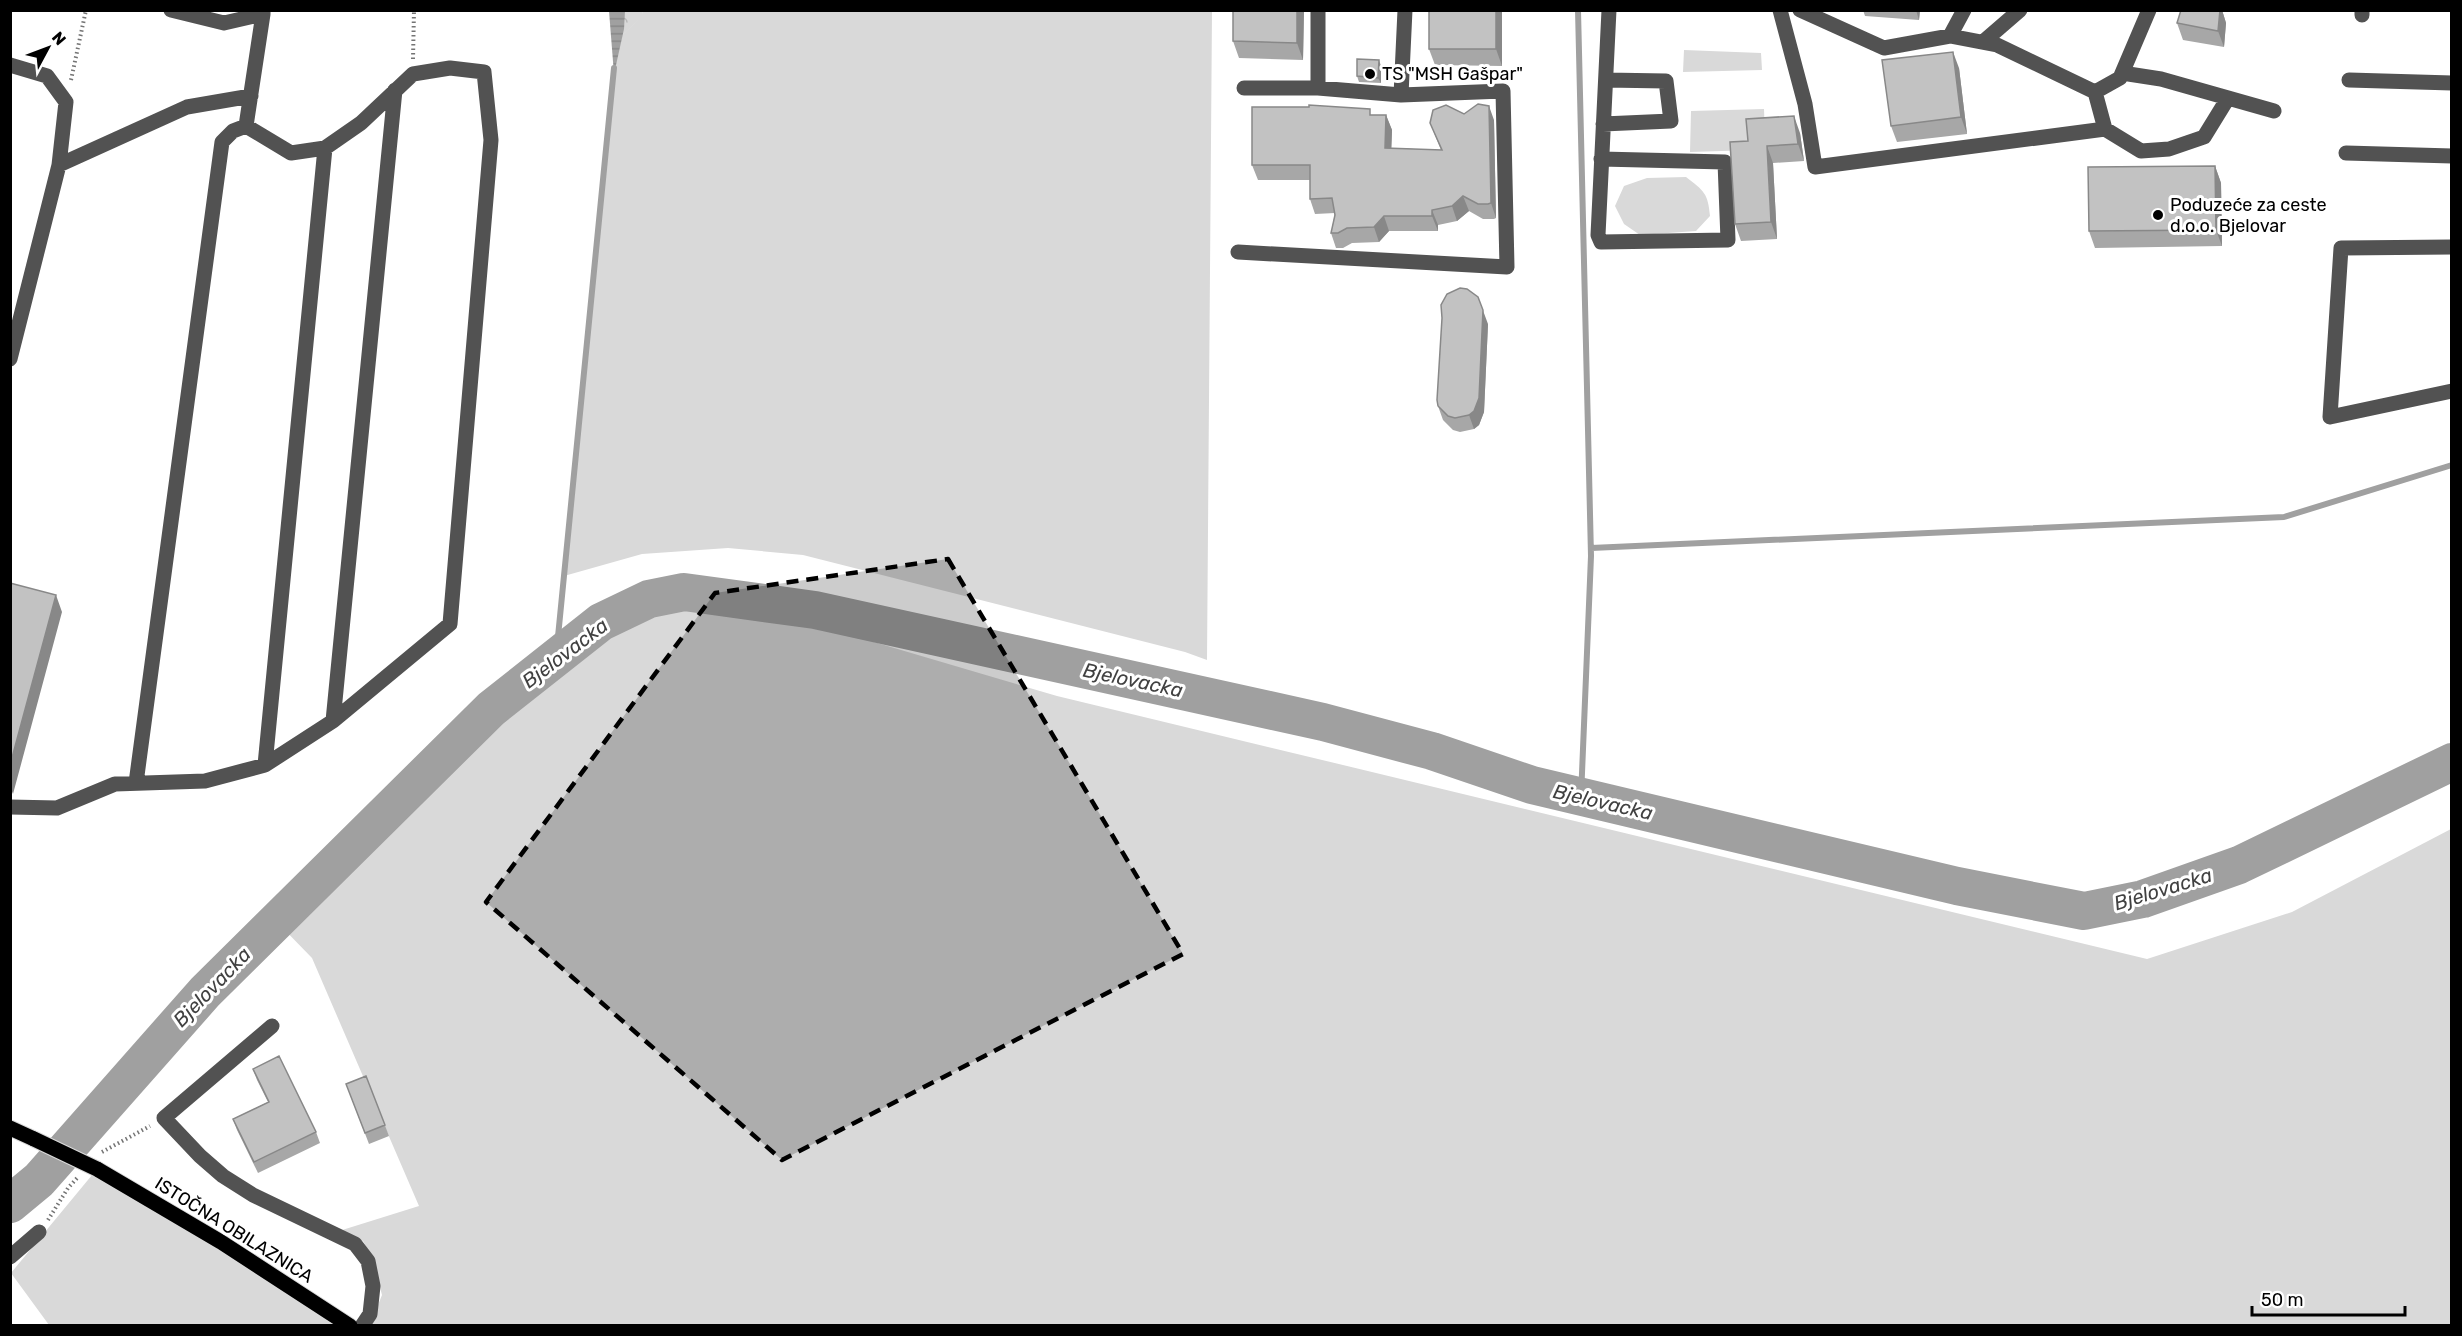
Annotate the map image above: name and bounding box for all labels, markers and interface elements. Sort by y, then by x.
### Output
north arrow [18,18,78,78]
text: N [48,28,70,49]
place label: TS "MSH Gašpar" [1382,63,1523,85]
marker: TS "MSH Gašpar" [1363,67,1377,81]
place label: Poduzeće za ceste d.o.o. Bjelovar [2170,194,2327,237]
marker: Poduzeće za ceste d.o.o. Bjelovar [2151,208,2165,222]
water label: Bjelovacka [517,613,613,693]
water label: Bjelovacka [1081,658,1185,702]
water label: Bjelovacka [1551,779,1655,825]
water label: Bjelovacka [2111,863,2215,915]
water label: Bjelovacka [168,942,256,1032]
street label: ISTOČNA OBILAZNICA [151,1172,317,1288]
scale bar [2252,1279,2405,1317]
text: 50 m [2261,1289,2304,1311]

